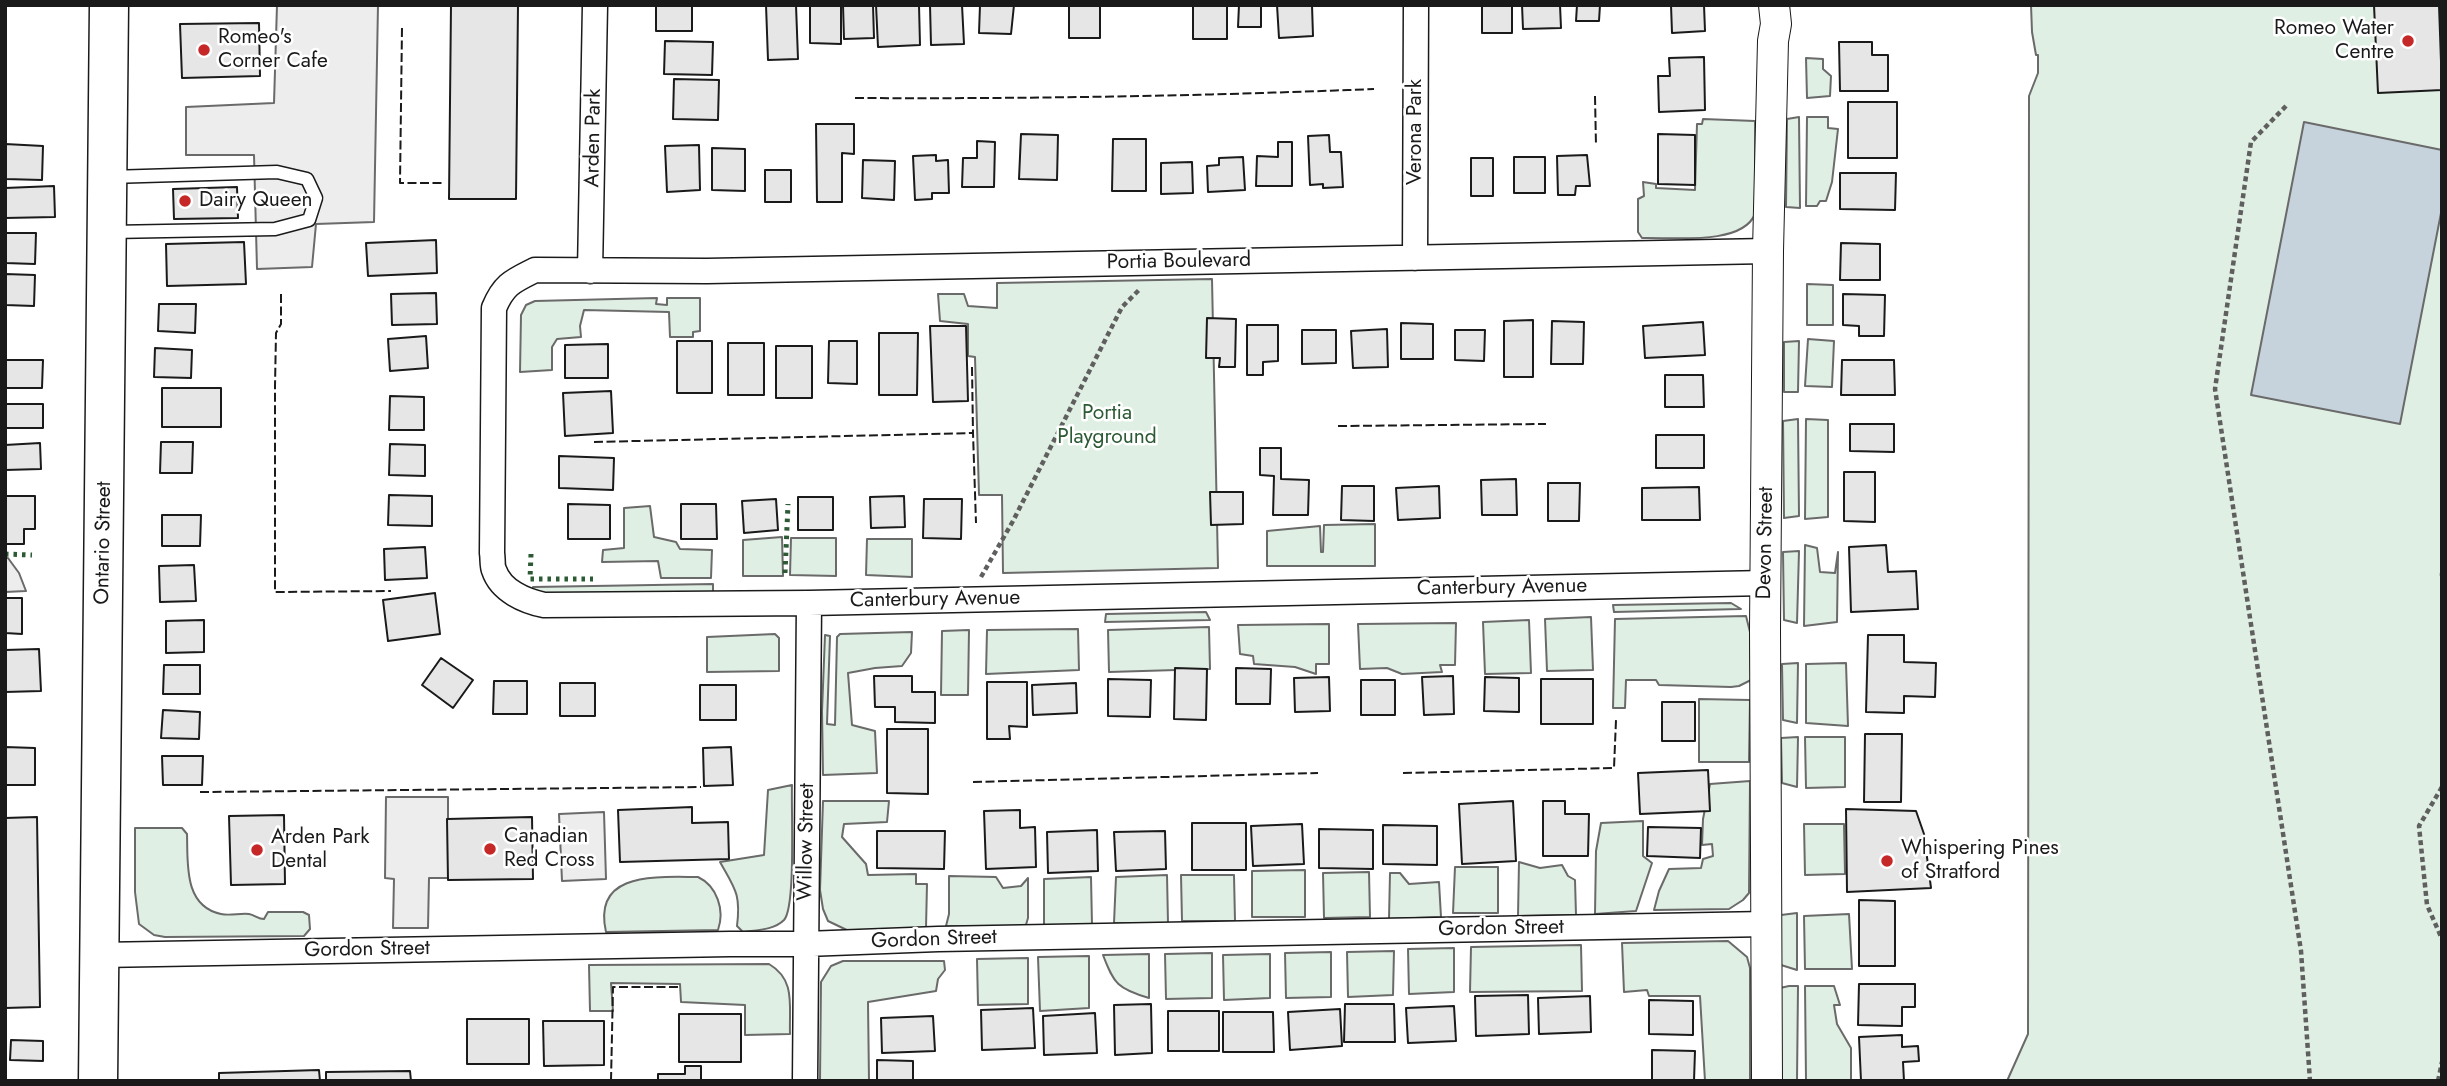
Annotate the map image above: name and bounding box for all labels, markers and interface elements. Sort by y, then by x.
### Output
place label: Romeo Water Centre [2274,16,2394,66]
place label: Romeo's Corner Cafe [218,25,328,75]
marker: Romeo Water Centre [2400,33,2416,49]
marker: Romeo's Corner Cafe [196,42,212,58]
street label: Verona Park [1403,79,1429,185]
street label: Arden Park [581,88,607,188]
place label: Dairy Queen [199,188,312,214]
marker: Dairy Queen [177,193,193,209]
street label: Portia Boulevard [1107,248,1251,276]
park label: Portia Playground [1057,401,1157,451]
street label: Ontario Street [90,481,118,605]
street label: Devon Street [1752,486,1780,600]
street label: Canterbury Avenue [1417,574,1587,602]
street label: Canterbury Avenue [850,586,1020,614]
street label: Willow Street [793,783,821,901]
place label: Canadian Red Cross [504,824,595,874]
place label: Arden Park Dental [271,825,370,875]
place label: Whispering Pines of Stratford [1901,836,2059,886]
marker: Canadian Red Cross [482,841,498,857]
marker: Arden Park Dental [249,842,265,858]
marker: Whispering Pines of Stratford [1879,853,1895,869]
street label: Gordon Street [1438,915,1564,943]
street label: Gordon Street [871,925,997,955]
street label: Gordon Street [304,936,430,964]

